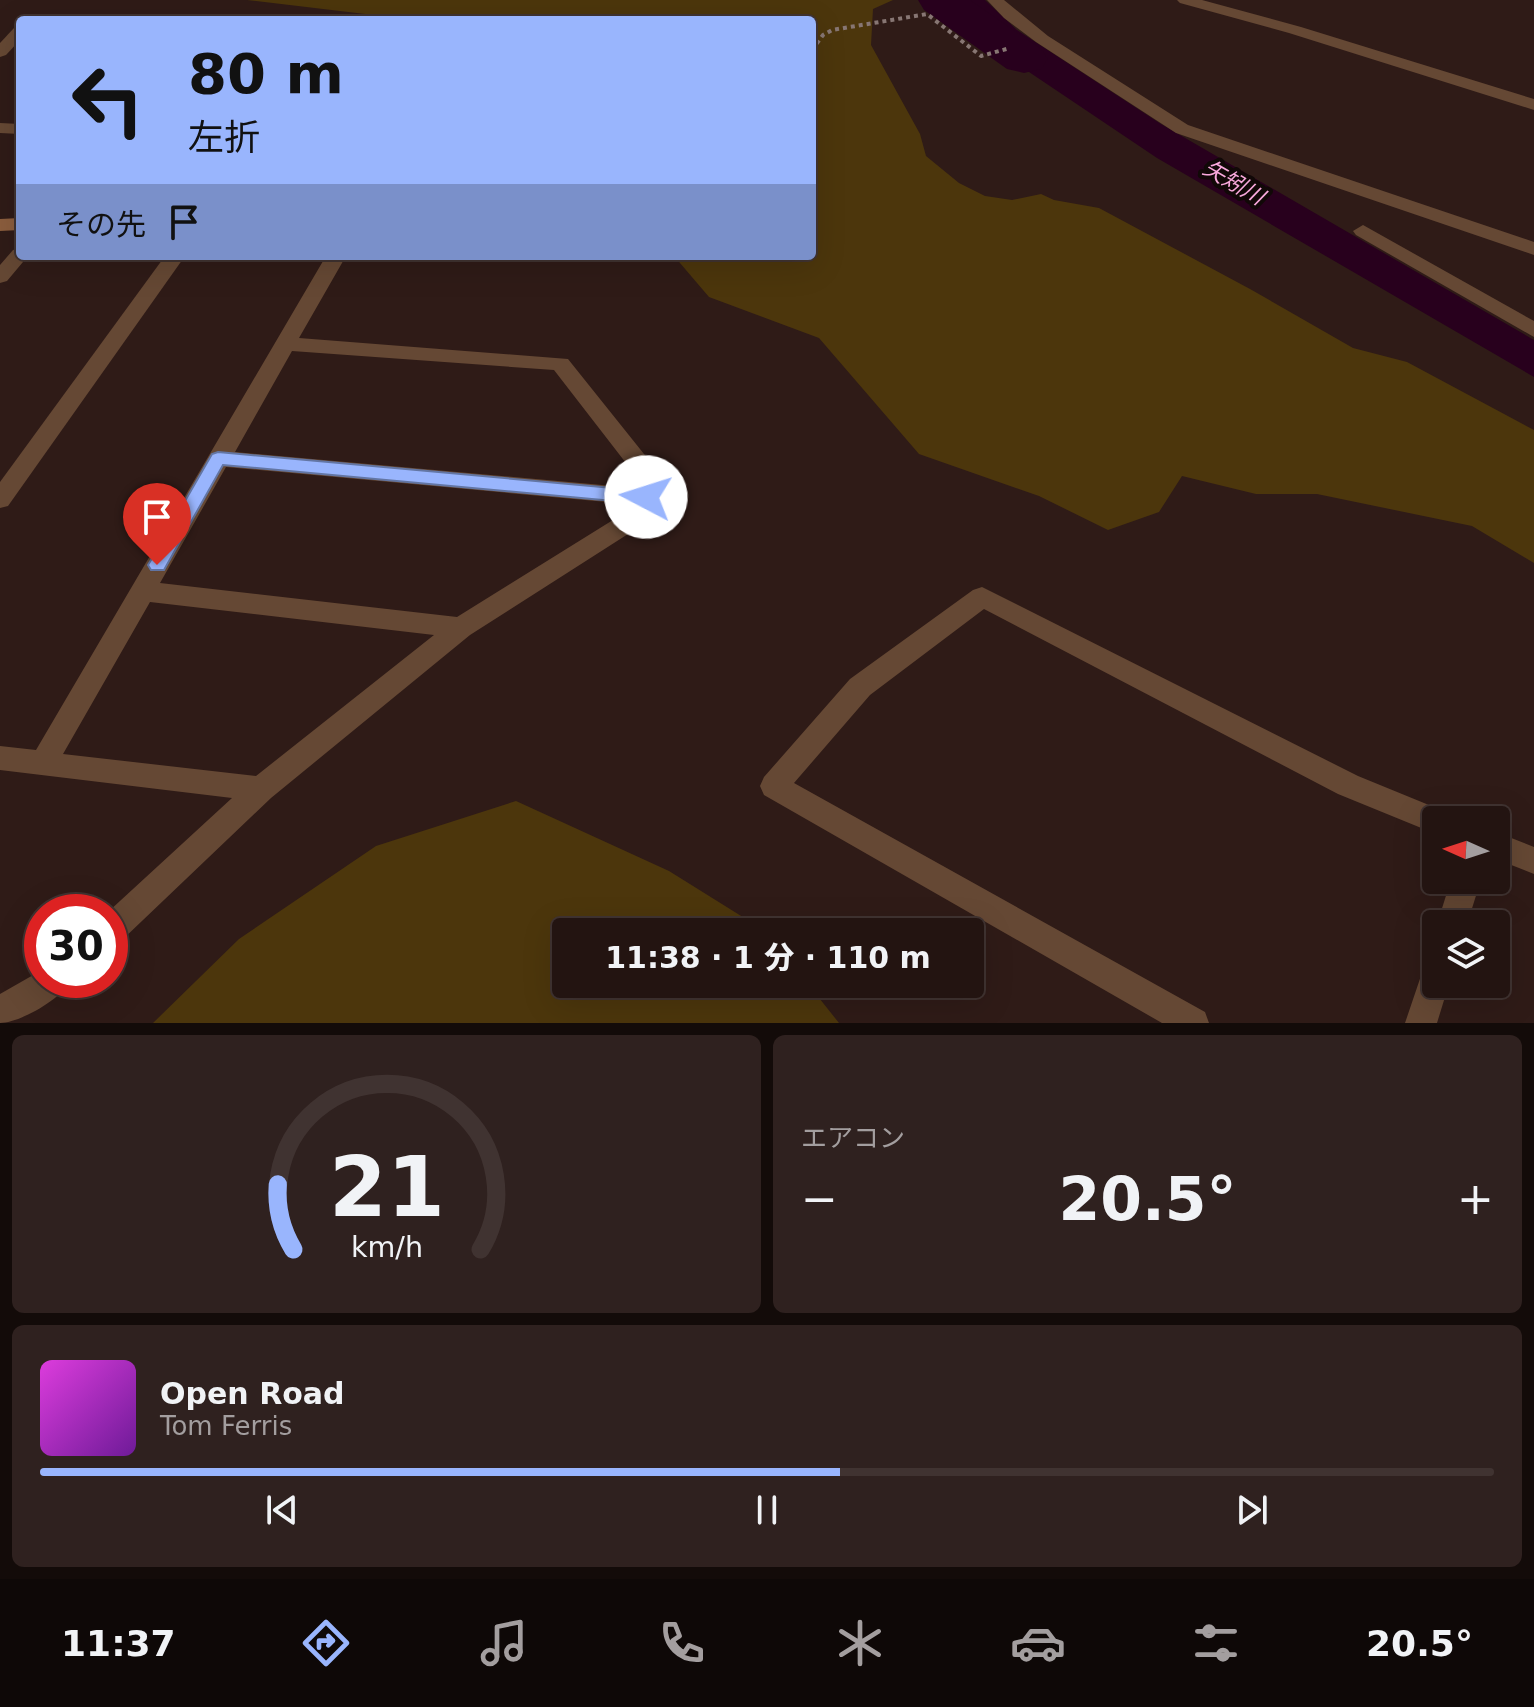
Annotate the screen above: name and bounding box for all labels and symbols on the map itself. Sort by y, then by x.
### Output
water label: 矢矧川 [1199,155,1270,211]
position arrow [604,455,688,539]
pin [123,483,191,565]
north arrow [1422,806,1510,894]
speed limit sign: 30 [24,894,128,998]

